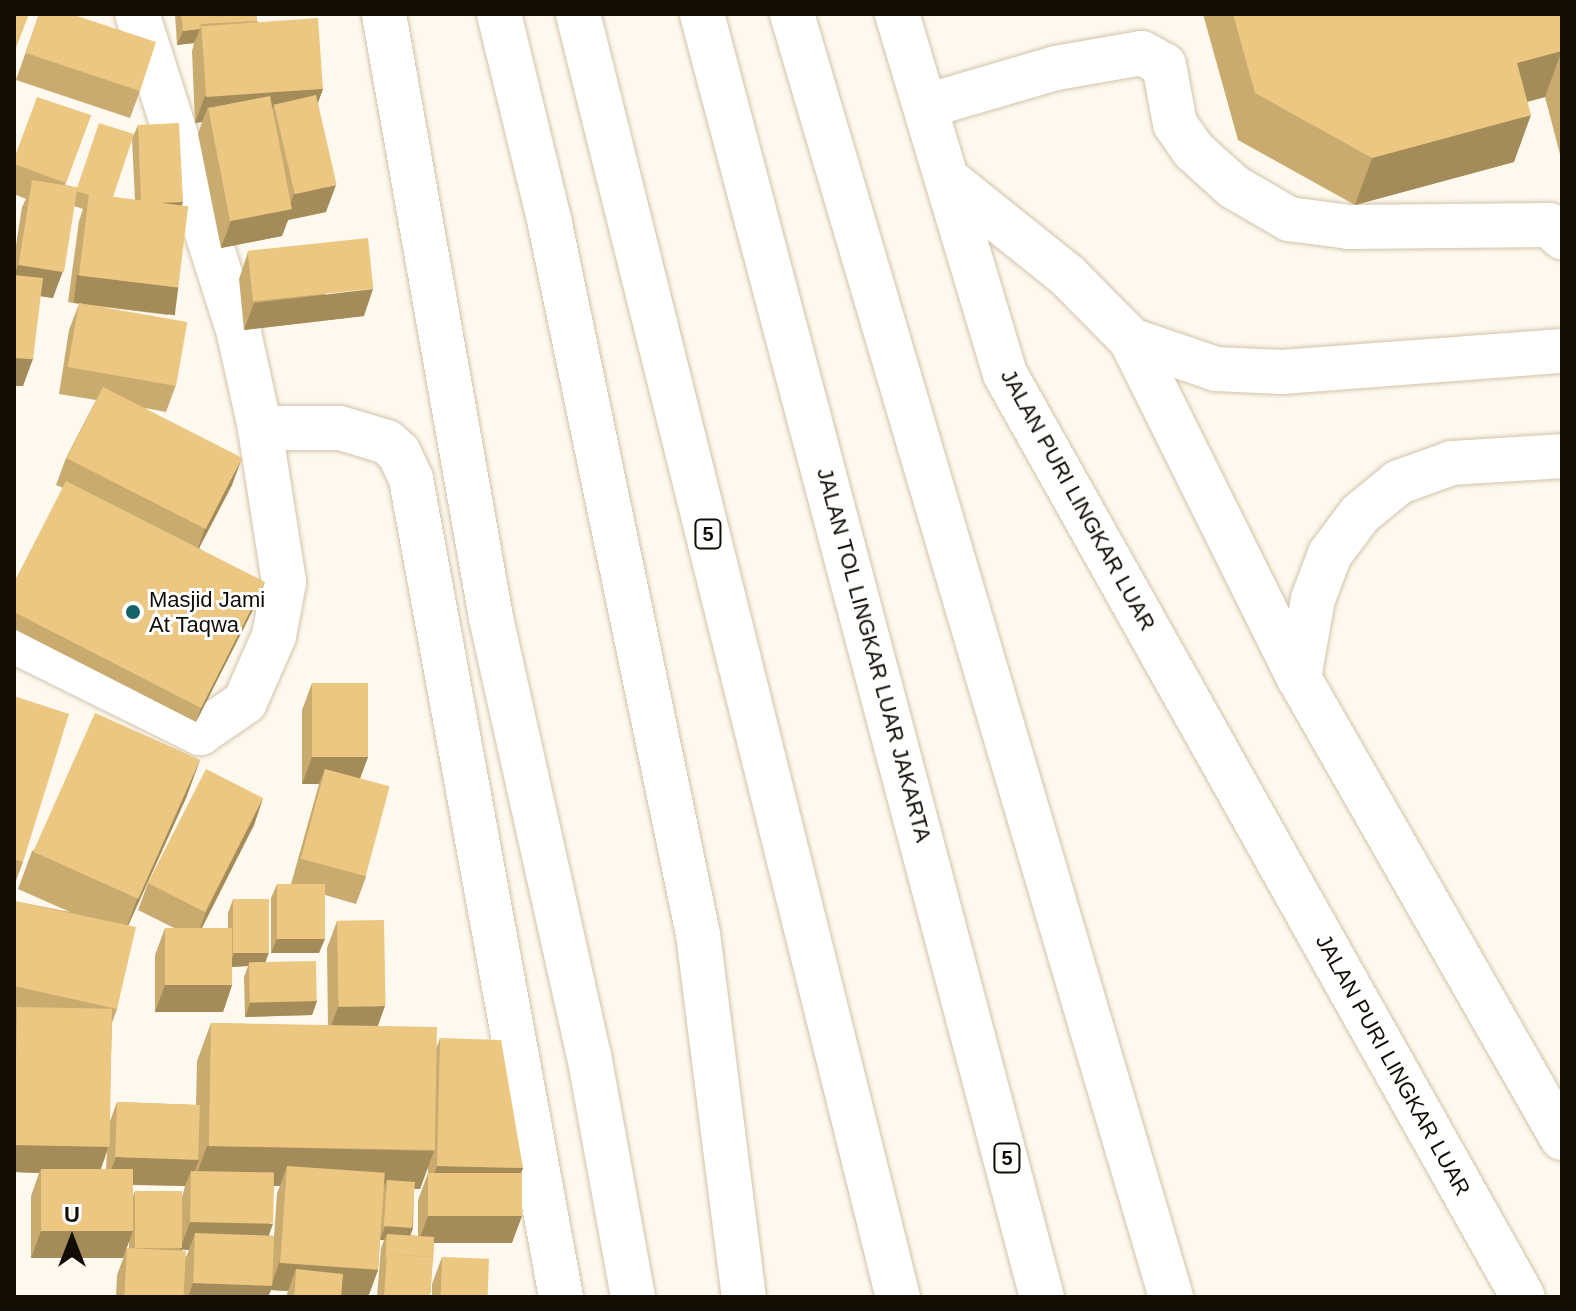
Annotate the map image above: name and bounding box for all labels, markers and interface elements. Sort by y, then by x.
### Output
street label: JALAN PURI LINGKAR LUAR [995,365,1161,635]
street label: JALAN TOL LINGKAR LUAR JAKARTA [811,464,937,846]
road number: 5 [694,518,722,550]
place label: Masjid Jami At Taqwa [149,586,265,638]
marker: Masjid Jami At Taqwa [124,603,142,621]
street label: JALAN PURI LINGKAR LUAR [1310,930,1476,1200]
road number: 5 [993,1142,1021,1174]
north arrow [32,1199,112,1279]
text: U [64,1202,80,1227]

